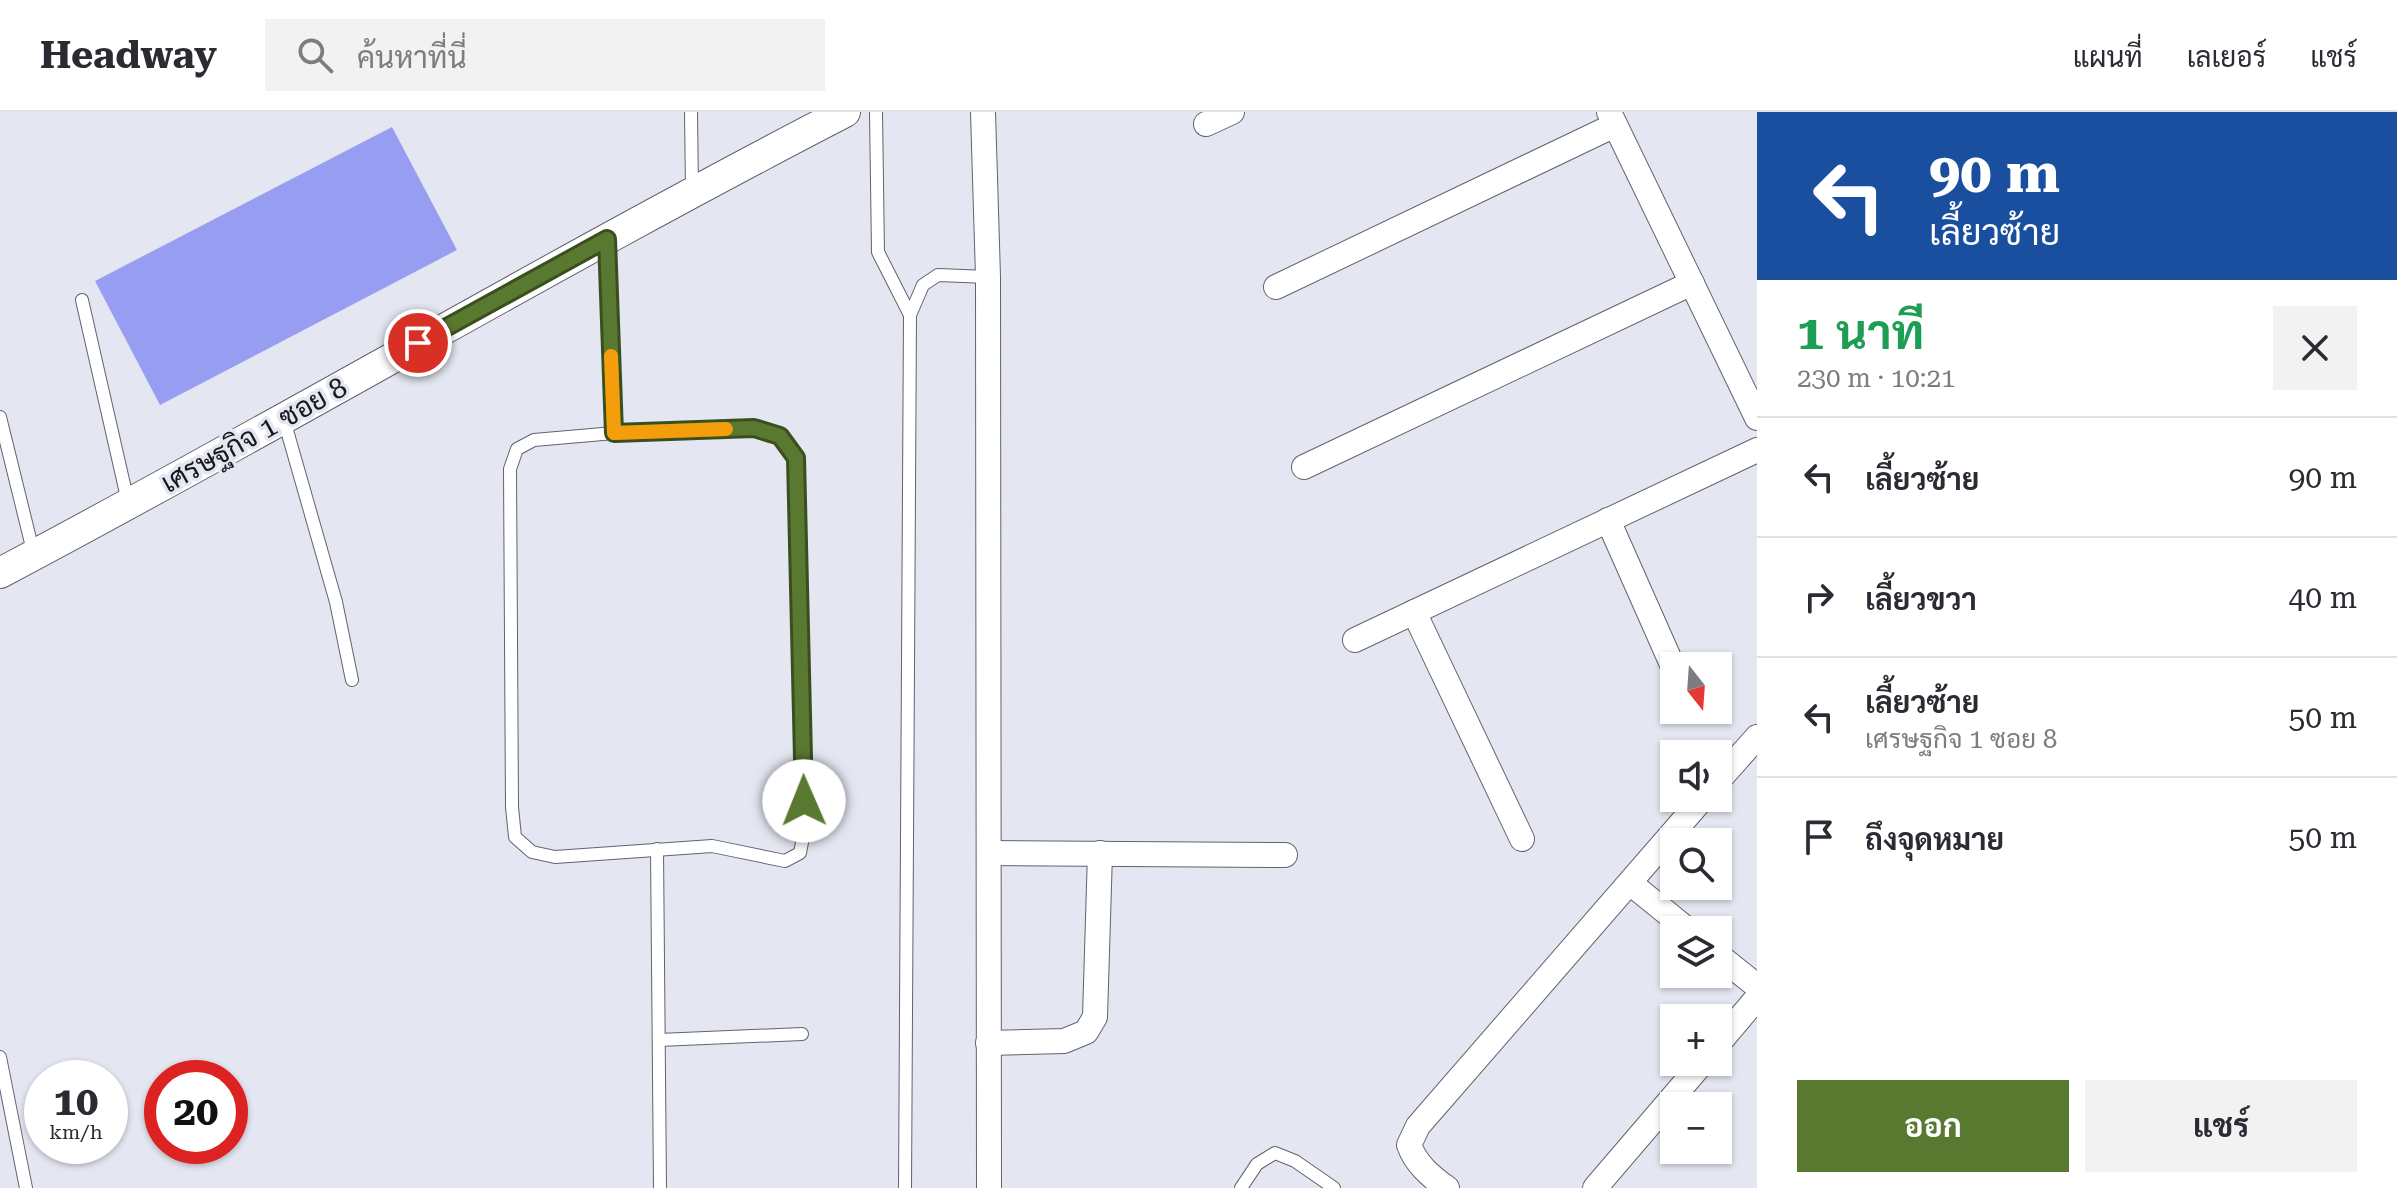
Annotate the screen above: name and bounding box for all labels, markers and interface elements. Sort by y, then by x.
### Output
search box [265,19,825,91]
text: Headway [40,33,217,77]
icon: search [293,33,337,77]
text: ค้นหาที่นี่ [357,40,467,75]
text: แผนที่ [2073,41,2143,74]
text: เลเยอร์ [2187,41,2266,74]
text: แชร์ [2310,41,2357,74]
text: 90 m [1929,140,2060,206]
icon: left [1797,144,1901,248]
text: เลี้ยวซ้าย [1929,212,2060,254]
text: 1 นาที [1797,305,1924,361]
button: close [2273,306,2357,390]
pin [384,309,452,377]
icon: arrive [396,321,440,365]
text: 230 m · 10:21 [1797,363,1956,393]
street label: เศรษฐกิจ 1 ซอย 8 [155,370,354,501]
icon: left [1797,455,1841,499]
text: 90 m [2288,460,2357,495]
text: เลี้ยวซ้าย [1865,462,1979,497]
icon: right [1797,575,1841,619]
text: 40 m [2288,580,2357,615]
text: เลี้ยวขวา [1865,582,1977,617]
north arrow [1660,652,1732,724]
map controls [1660,652,1732,1164]
text: เลี้ยวซ้าย [1865,685,1979,720]
icon: left [1797,695,1841,739]
text: 50 m [2288,700,2357,735]
text: เศรษฐกิจ 1 ซอย 8 [1865,724,2057,754]
button: sound [1660,740,1732,812]
position arrow [762,759,846,843]
icon: arrive [1797,815,1841,859]
text: 50 m [2288,820,2357,855]
text: ถึงจุดหมาย [1865,822,2004,857]
button: search [1660,828,1732,900]
button: layers [1660,916,1732,988]
button: + [1660,1004,1732,1076]
speed limit sign: 20 [144,1060,248,1164]
text: 10 [54,1078,98,1125]
button: ออก [1797,1080,2069,1172]
button: แชร์ [2085,1080,2357,1172]
button: − [1660,1092,1732,1164]
text: km/h [49,1120,103,1144]

